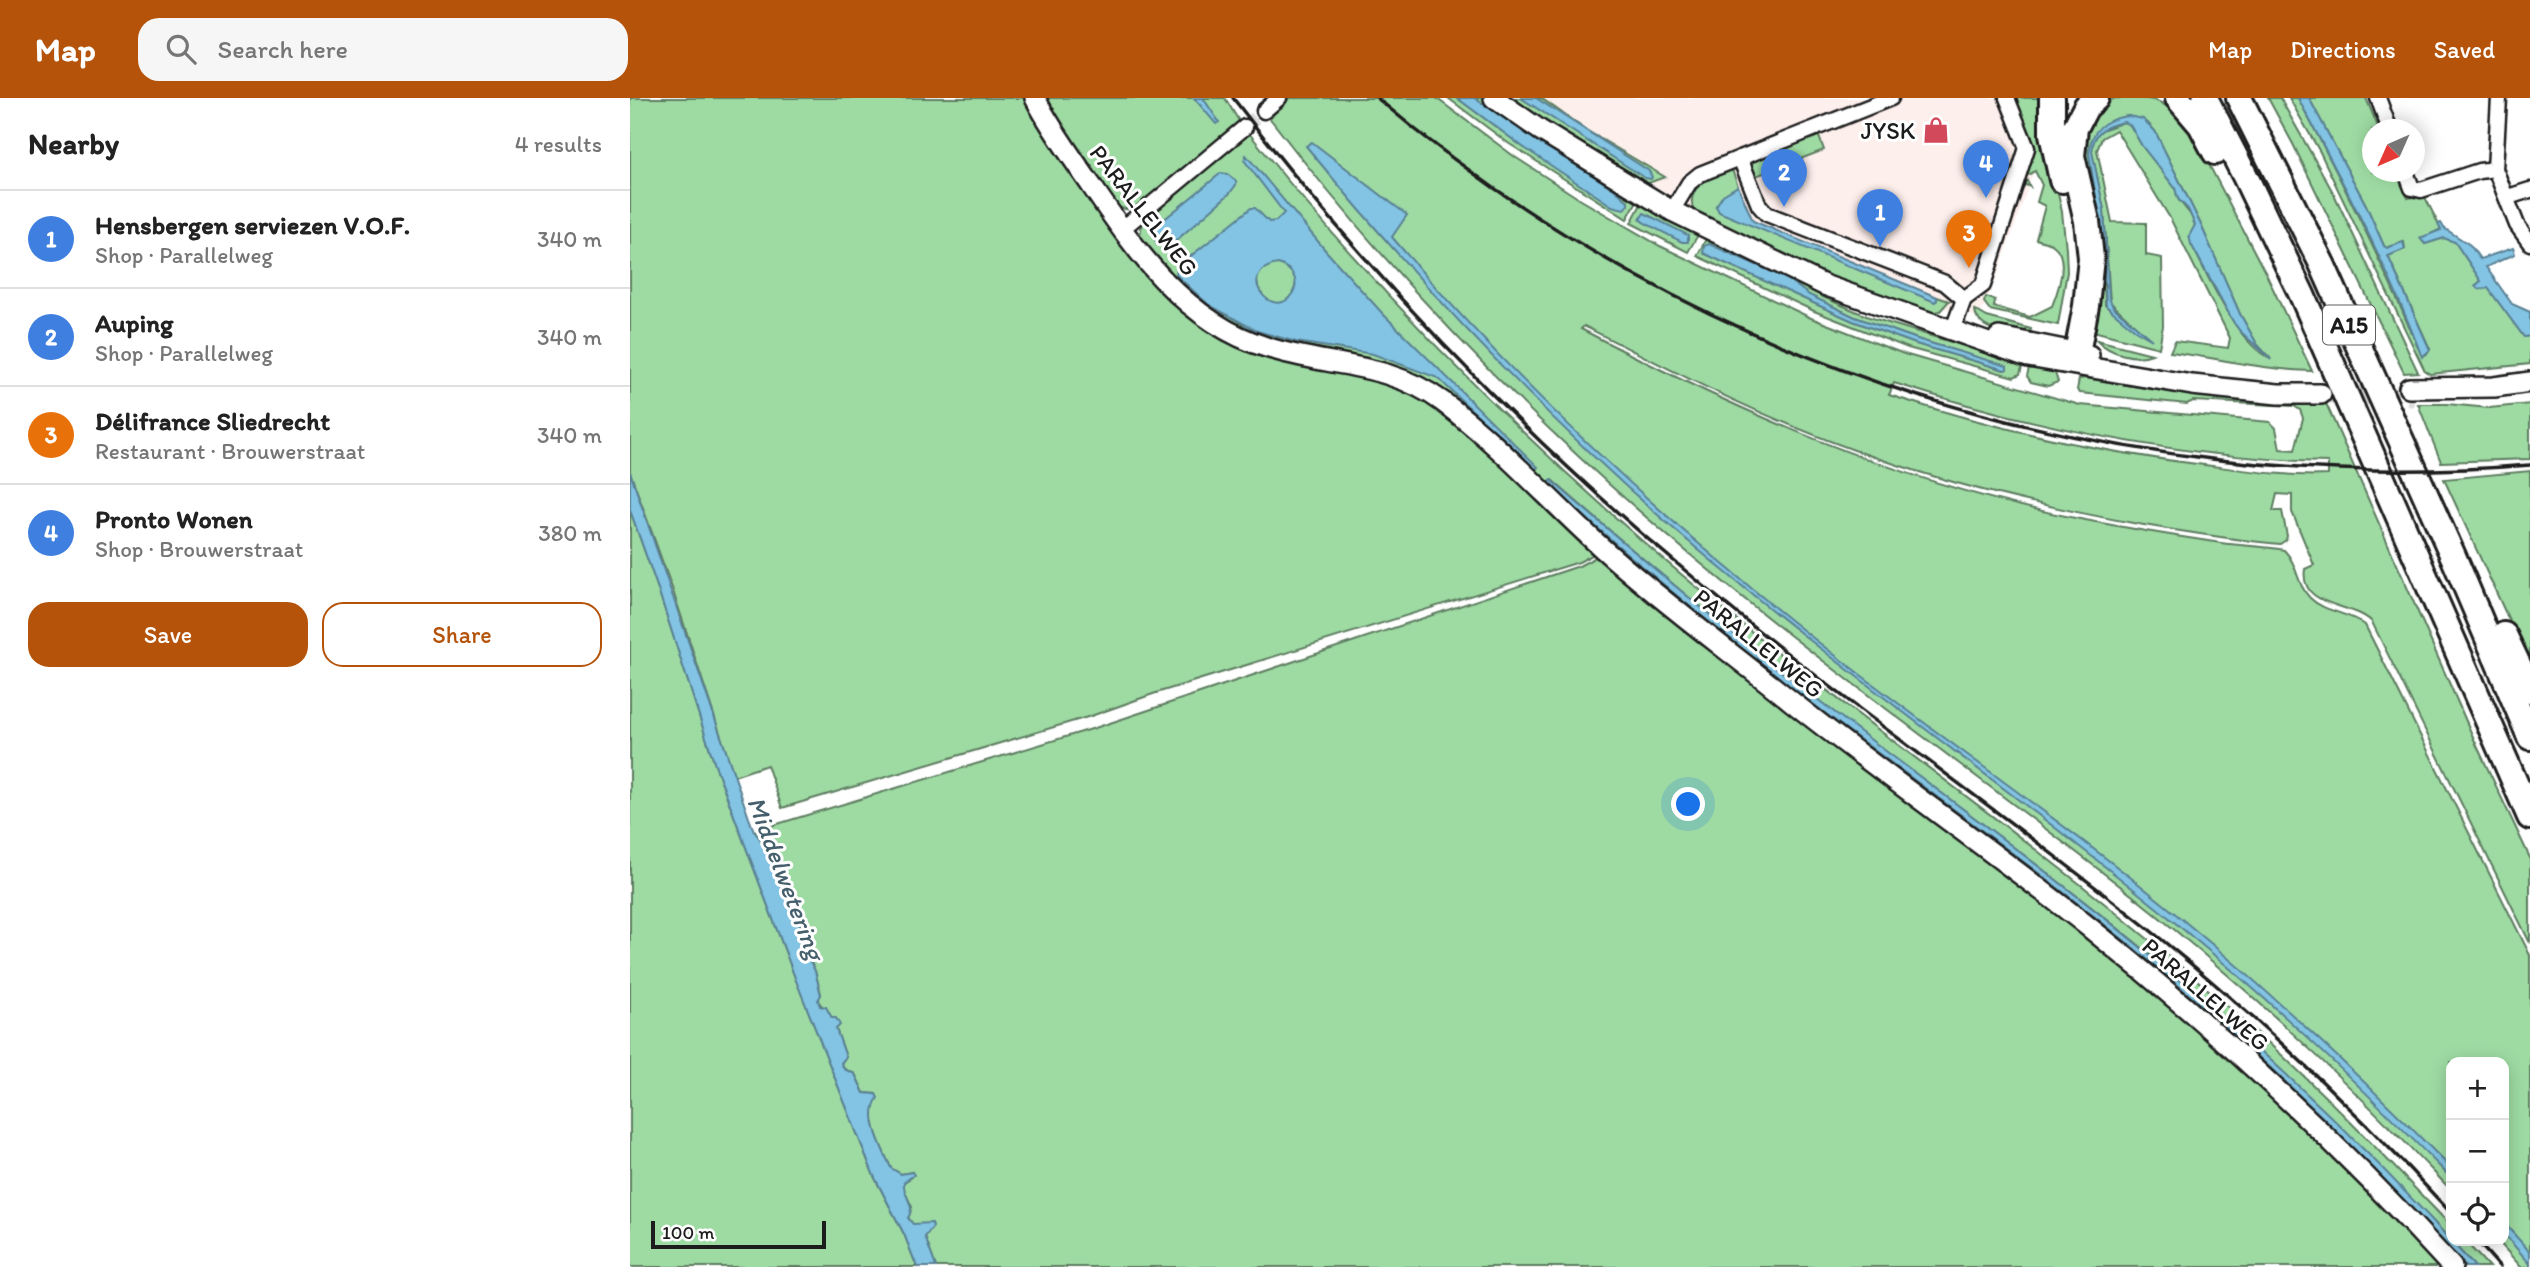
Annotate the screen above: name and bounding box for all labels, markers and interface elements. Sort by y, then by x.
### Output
search box [138,18,628,81]
text: Map [35,30,96,69]
icon: search [162,30,200,68]
text: Search here [218,33,348,65]
text: Map [2208,35,2252,64]
text: Directions [2290,35,2396,64]
text: Saved [2434,35,2495,64]
shop icon: JYSK [1921,115,1951,145]
place label: JYSK [1861,116,1916,145]
north arrow [2362,119,2425,182]
text: Nearby [28,125,119,162]
text: 4 results [515,130,602,158]
street label: PARALLELWEG [1084,139,1204,281]
pin: 4 [1963,140,2009,198]
pin: 2 [1761,149,1807,207]
pin: 1 [1857,189,1903,247]
text: Hensbergen serviezen V.O.F. [95,209,410,241]
pin: 3 [1946,210,1992,268]
text: 1 [46,225,56,253]
text: 340 m [537,225,602,253]
text: Shop · Parallelweg [95,241,273,269]
road number: A15 [2323,306,2375,344]
text: Auping [95,307,173,339]
text: 2 [45,323,57,351]
text: 340 m [537,323,602,351]
text: Shop · Parallelweg [95,339,273,367]
text: Délifrance Sliedrecht [95,405,330,437]
text: 3 [45,421,57,449]
text: 340 m [537,421,602,449]
text: Restaurant · Brouwerstraat [95,437,365,465]
text: Pronto Wonen [95,503,253,535]
text: 4 [44,519,58,547]
text: 380 m [538,519,602,547]
text: Shop · Brouwerstraat [95,535,303,563]
street label: PARALLELWEG [1688,582,1830,704]
button: Save [28,602,308,667]
button: Share [322,602,602,667]
your location [1671,787,1705,821]
water label: Middelwetering [740,792,833,967]
street label: PARALLELWEG [2137,931,2275,1057]
map controls [2446,1057,2509,1246]
button: + [2446,1057,2509,1120]
button: − [2446,1120,2509,1183]
button: locate [2446,1183,2509,1246]
scale bar [651,1218,826,1250]
text: 100 m [662,1221,714,1244]

